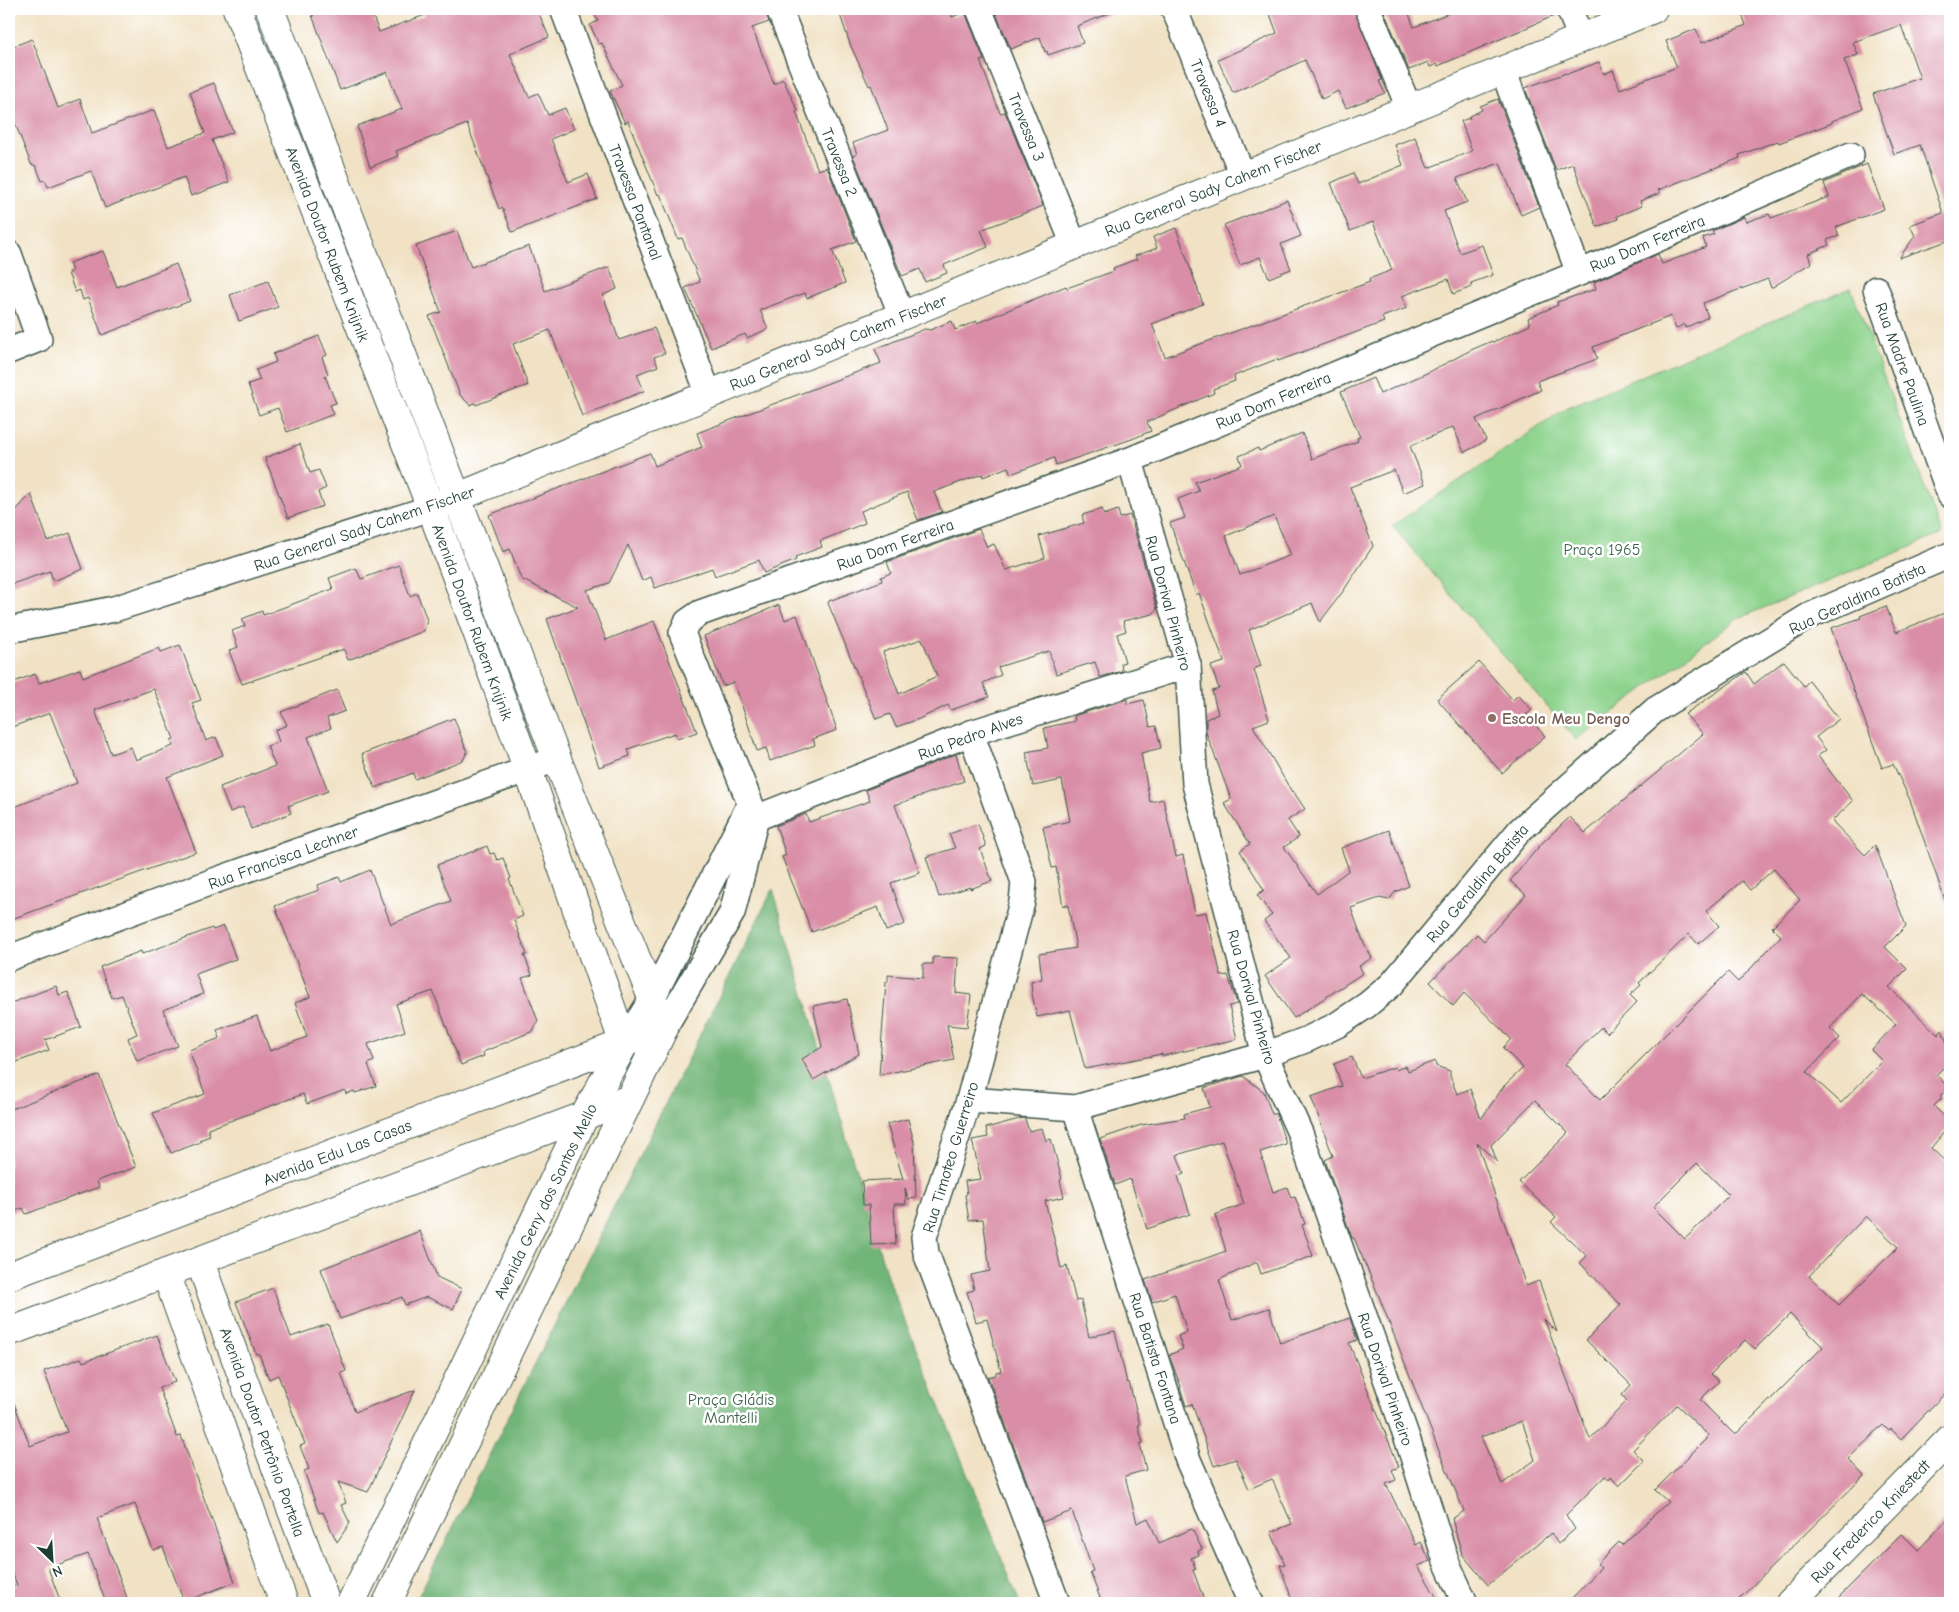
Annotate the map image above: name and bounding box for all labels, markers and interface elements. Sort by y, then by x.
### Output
street label: Travessa 4 [1186,57,1230,130]
street label: Travessa 3 [1004,91,1048,164]
street label: Travessa 2 [817,125,861,199]
street label: Rua General Sady Cahem Fischer [1102,137,1325,241]
street label: Travessa Pantanal [605,142,665,263]
street label: Avenida Doutor Rubem Knijnik [281,144,373,345]
street label: Rua Dom Ferreira [1587,212,1708,276]
street label: Rua General Sady Cahem Fischer [727,291,950,395]
street label: Rua Madre Paulina [1871,300,1933,428]
street label: Rua Dom Ferreira [1213,369,1334,433]
street label: Rua General Sady Cahem Fischer [252,482,478,575]
street label: Rua Dom Ferreira [834,515,956,574]
street label: Avenida Doutor Rubem Knijnik [428,522,516,723]
street label: Rua Dorival Pinheiro [1141,534,1195,673]
park label: Praça 1965 [1564,541,1640,559]
street label: Rua Geraldina Batista [1786,559,1929,638]
street label: Rua Pedro Alves [916,710,1025,764]
place label: Escola Meu Dengo [1502,710,1630,728]
marker: Escola Meu Dengo [1486,712,1498,724]
street label: Rua Geraldina Batista [1423,821,1532,946]
street label: Rua Francisca Lechner [206,822,361,893]
street label: Rua Dorival Pinheiro [1223,928,1279,1067]
street label: Rua Timoteo Guerreiro [919,1080,983,1235]
street label: Avenida Geny dos Santos Mello [491,1101,601,1302]
street label: Avenida Edu Las Casas [261,1116,414,1190]
street label: Rua Batista Fontana [1125,1290,1185,1426]
street label: Rua Dorival Pinheiro [1354,1310,1416,1448]
street label: Avenida Doutor Petrônio Portella [216,1325,308,1539]
park label: Praça Gládis Mantelli [688,1391,775,1427]
street label: Rua Frederico Kniestedt [1807,1456,1934,1587]
north arrow [28,1534,78,1584]
text: N [50,1562,65,1581]

